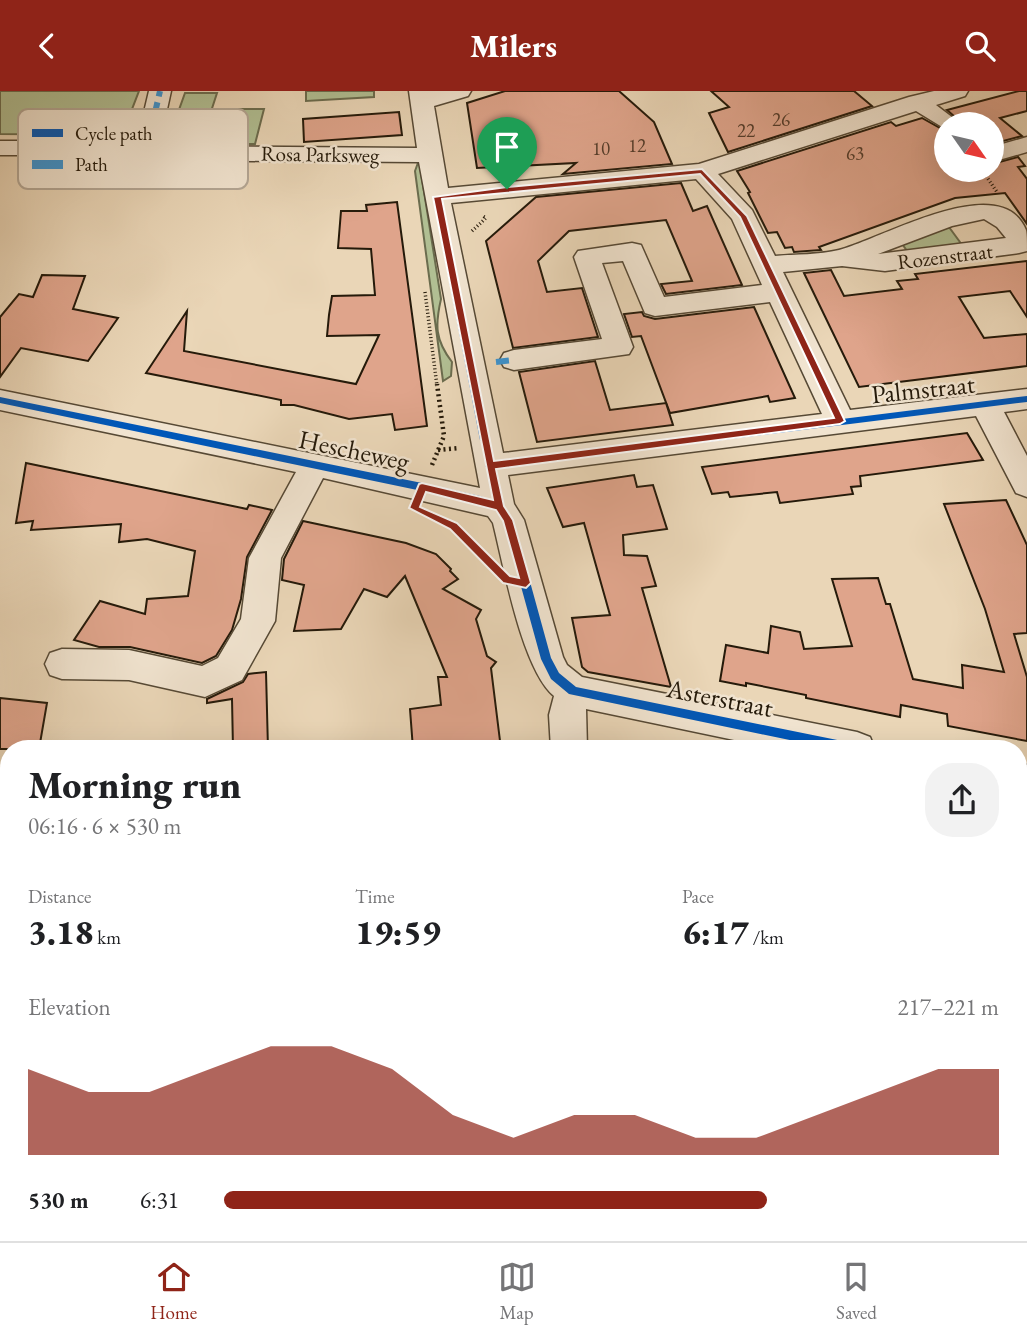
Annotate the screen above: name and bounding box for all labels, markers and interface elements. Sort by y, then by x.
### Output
text: Milers [470,25,557,67]
icon: back [28,27,66,65]
icon: search [961,27,999,65]
house number: 26 [772,107,790,132]
legend [18,109,248,189]
north arrow [934,112,1004,182]
map controls [934,112,1004,182]
pin [477,117,537,189]
house number: 22 [737,118,755,143]
text: Cycle path [75,121,153,146]
icon: arrive [488,128,526,166]
house number: 12 [628,133,646,158]
house number: 10 [592,136,610,161]
street label: Rosa Parksweg [261,139,380,169]
house number: 63 [846,141,864,166]
text: Path [75,152,108,177]
street label: Rozenstraat [896,237,995,275]
street label: Palmstraat [869,367,977,411]
street label: Hescheweg [296,422,413,478]
street label: Asterstraat [663,671,776,725]
text: Morning run [28,760,241,809]
button: share [925,763,999,837]
text: 06:16 · 6 × 530 m [28,811,181,841]
text: Distance [28,884,91,909]
text: Time [355,884,395,909]
text: Pace [682,884,714,909]
text: 3.18 [28,909,94,954]
text: 19:59 [355,909,441,954]
text: 6:17 [682,909,749,954]
text: km [94,925,121,950]
text: /km [749,925,784,950]
text: Elevation [28,992,111,1022]
text: 217–221 m [898,992,999,1022]
text: 530 m [28,1185,89,1215]
text: 6:31 [140,1185,179,1215]
tab: Home [150,1258,197,1325]
tab: Map [498,1258,536,1325]
tab: Saved [836,1258,877,1325]

